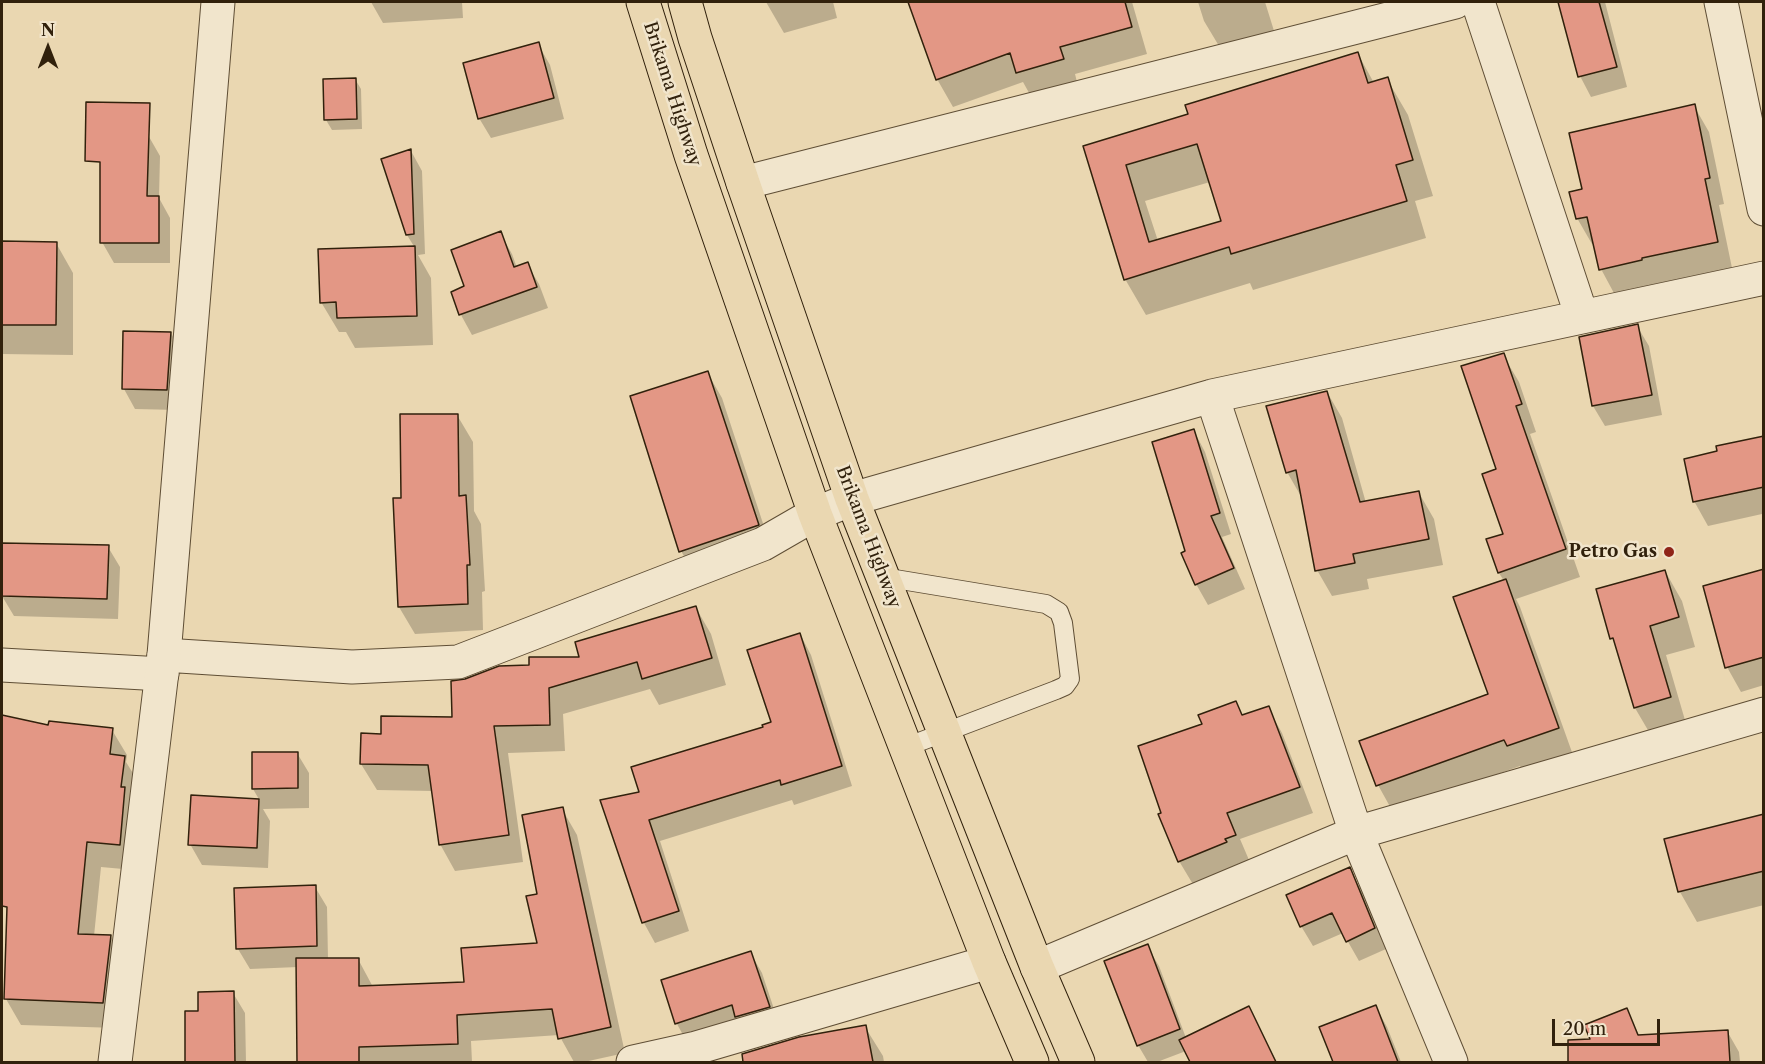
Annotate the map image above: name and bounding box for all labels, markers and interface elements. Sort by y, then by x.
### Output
north arrow [18,18,78,78]
street label: Brikama Highway [638,19,706,169]
text: N [41,20,55,40]
street label: Brikama Highway [831,463,905,611]
place label: Petro Gas [1569,541,1657,563]
marker: Petro Gas [1662,545,1676,559]
scale bar [1555,1007,1663,1045]
text: 20 m [1563,1018,1606,1040]

